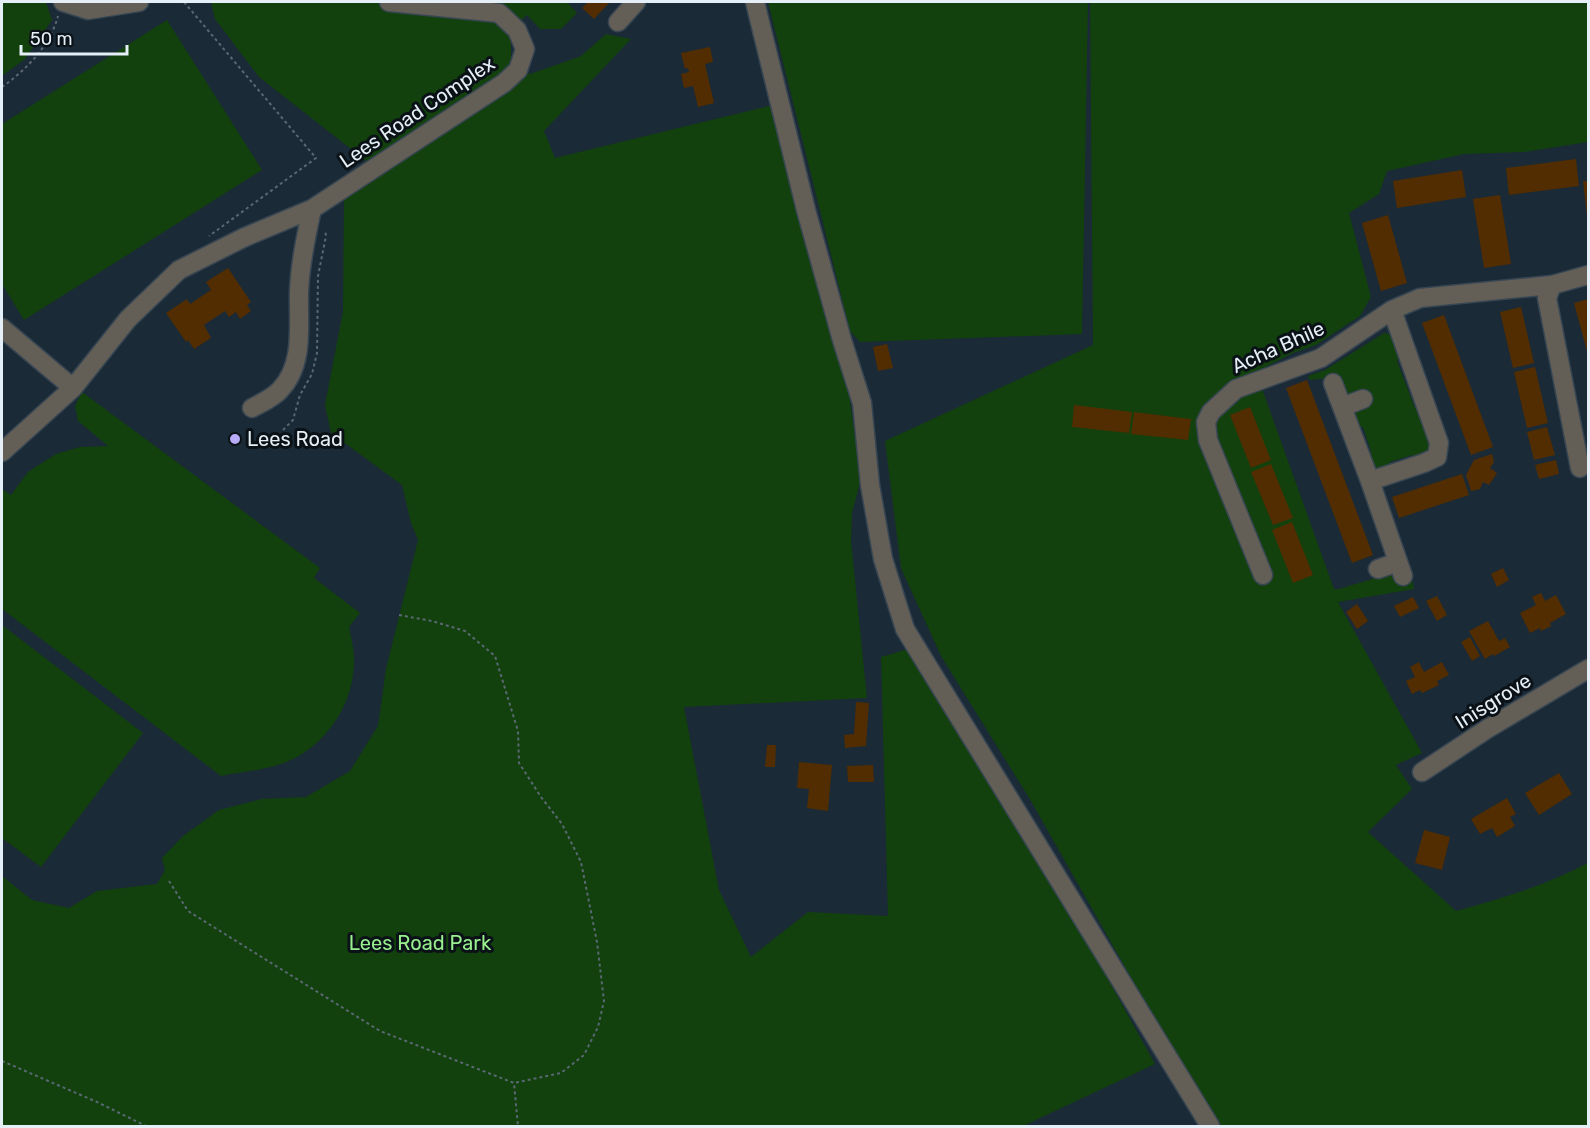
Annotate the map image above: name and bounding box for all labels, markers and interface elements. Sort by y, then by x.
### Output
scale bar [21,18,128,56]
text: 50 m [30,28,73,50]
street label: Lees Road Complex [335,51,499,173]
street label: Acha Bhile [1228,316,1328,378]
place label: Lees Road [247,427,343,451]
marker: Lees Road [228,432,242,446]
street label: Inisgrove [1451,668,1535,734]
park label: Lees Road Park [349,931,492,955]

